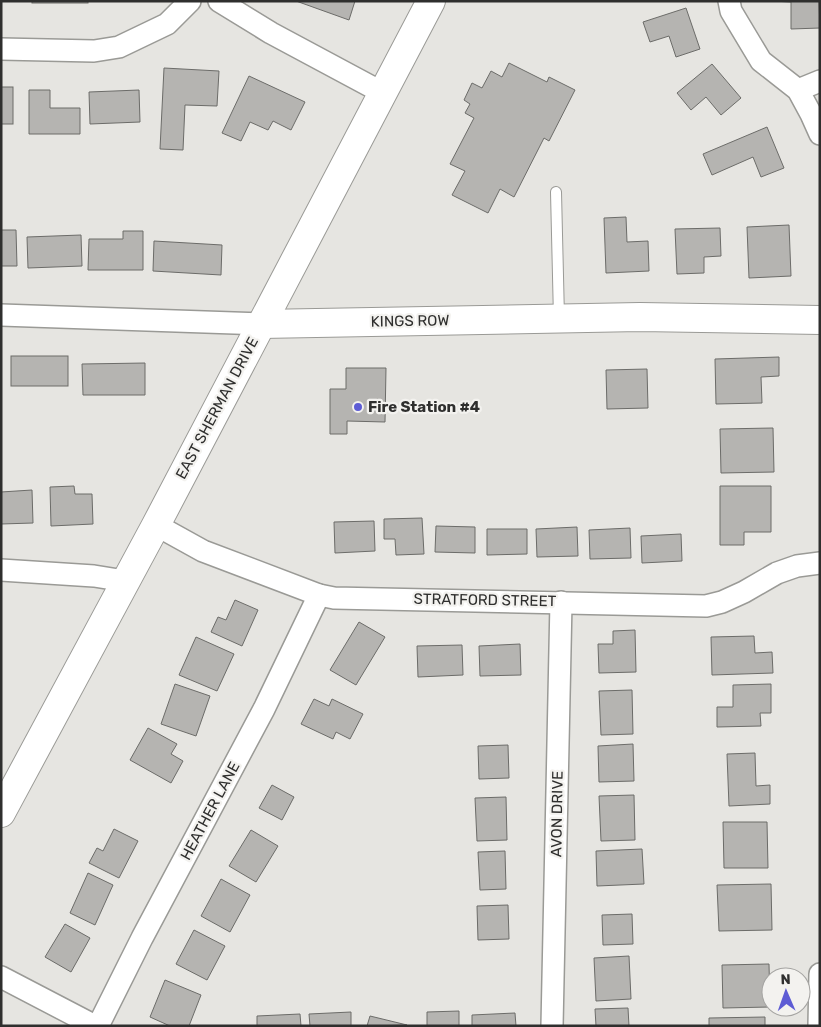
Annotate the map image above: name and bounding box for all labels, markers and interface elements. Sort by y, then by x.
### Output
street label: KINGS ROW [371,311,449,331]
street label: EAST SHERMAN DRIVE [172,334,262,482]
place label: Fire Station #4 [368,398,480,416]
marker: Fire Station #4 [352,401,364,413]
street label: STRATFORD STREET [414,590,557,610]
street label: HEATHER LANE [177,759,243,863]
street label: AVON DRIVE [547,771,567,857]
north arrow [761,967,811,1017]
text: N [780,971,791,988]

